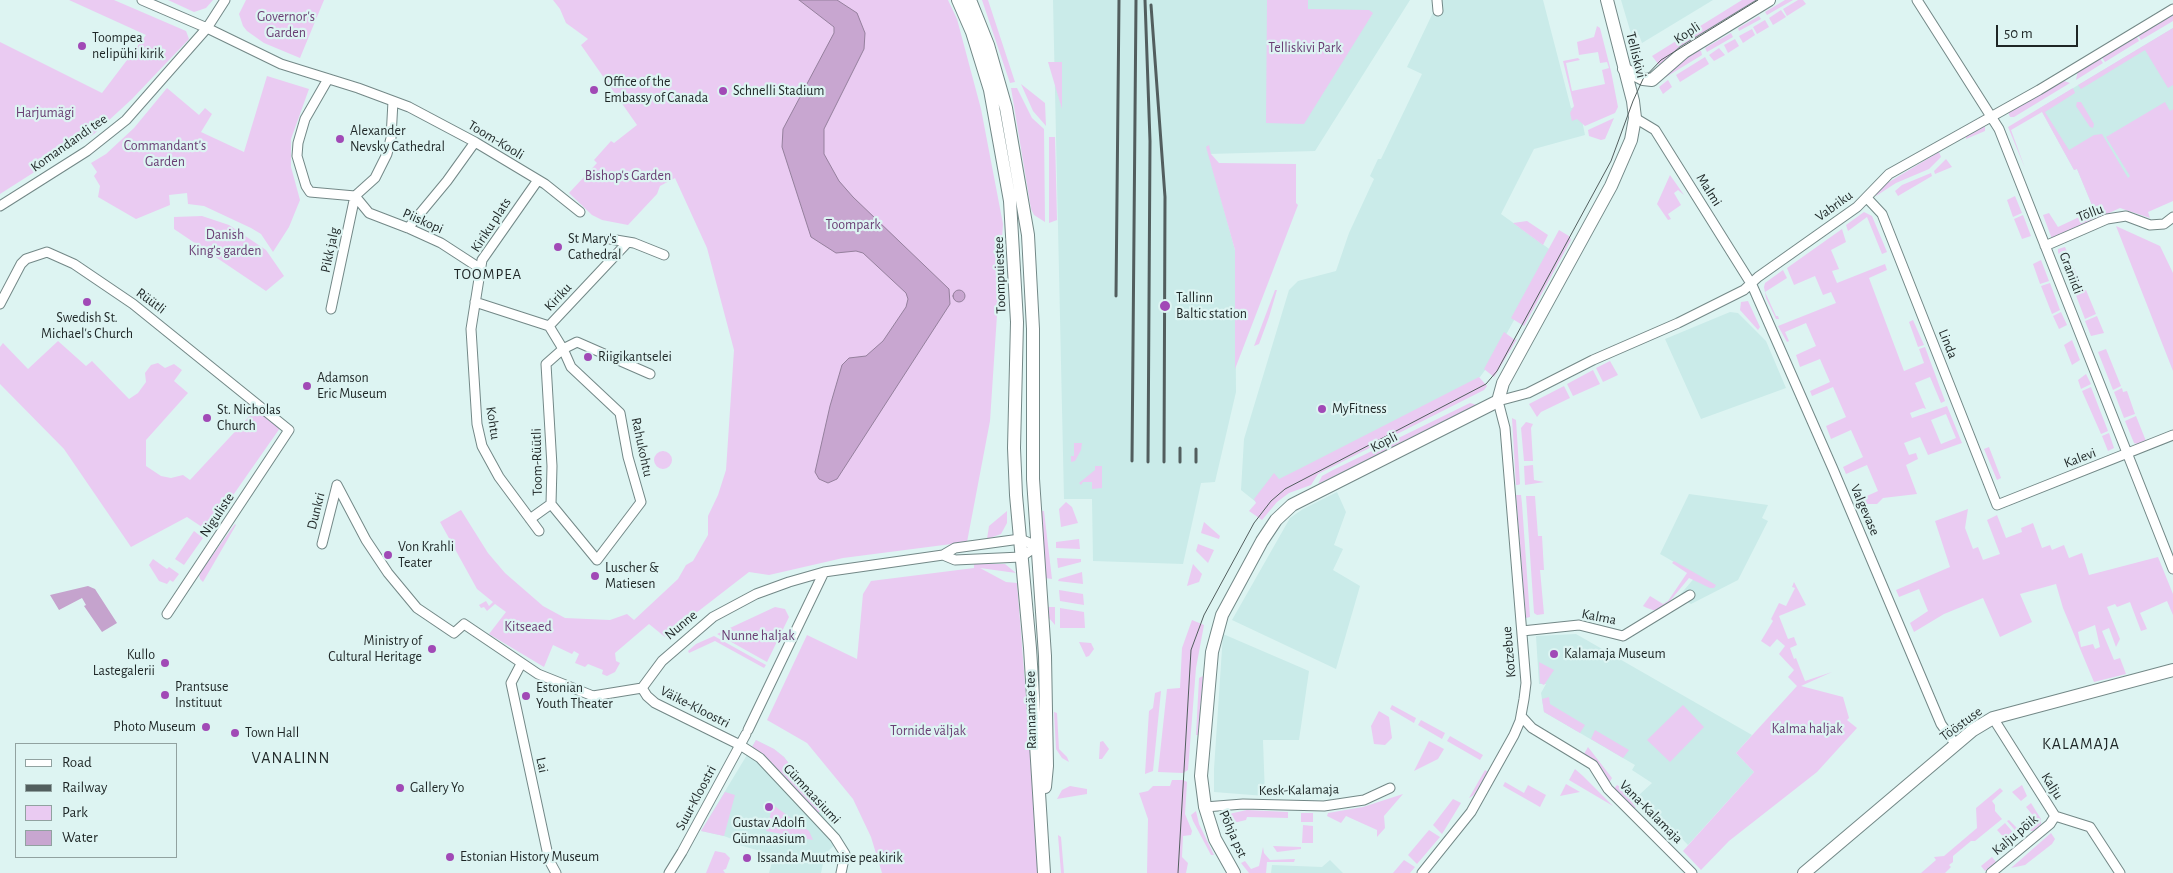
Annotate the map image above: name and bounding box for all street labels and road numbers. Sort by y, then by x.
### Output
street label: Kopli [1671,18,1703,48]
street label: Telliskivi [1622,30,1650,80]
street label: Komandandi tee [27,110,111,176]
street label: Toom-Kooli [465,117,527,163]
street label: Malmi [1692,171,1726,209]
street label: Vabriku [1812,187,1856,225]
street label: Kiriku plats [467,195,515,255]
street label: Tõllu [2074,200,2106,226]
street label: Piiskopi [400,205,446,237]
street label: Pikk jalg [317,226,343,274]
street label: Toompuiestee [990,236,1010,314]
street label: Graniidi [2055,250,2087,296]
street label: Kiriku [541,279,575,315]
street label: Rüütli [133,284,169,318]
street label: Linda [1935,327,1961,361]
street label: Kohtu [482,405,504,441]
street label: Rahukohtu [628,416,656,478]
street label: Toom-Rüütli [528,428,546,496]
street label: Kopli [1368,428,1400,456]
street label: Kalevi [2061,444,2099,472]
street label: Valgevase [1847,482,1883,538]
street label: Niguliste [196,490,238,540]
street label: Dunkri [303,491,329,531]
street label: Kalma [1580,605,1618,629]
street label: Nunne [661,607,701,643]
street label: Kotzebue [1498,626,1520,678]
street label: Rannamäe tee [1022,671,1040,749]
street label: Väike-Kloostri [657,682,733,732]
street label: Tööstuse [1937,703,1985,745]
street label: Lai [532,756,552,774]
street label: Gümnaasiumi [780,760,844,828]
street label: Suur-Kloostri [672,763,720,833]
street label: Kalju [2037,770,2067,802]
street label: Vana-Kalamaja [1616,777,1686,847]
street label: Kesk-Kalamaja [1259,781,1339,799]
street label: Põhja pst [1215,808,1251,860]
street label: Kalju põik [1989,811,2041,859]

